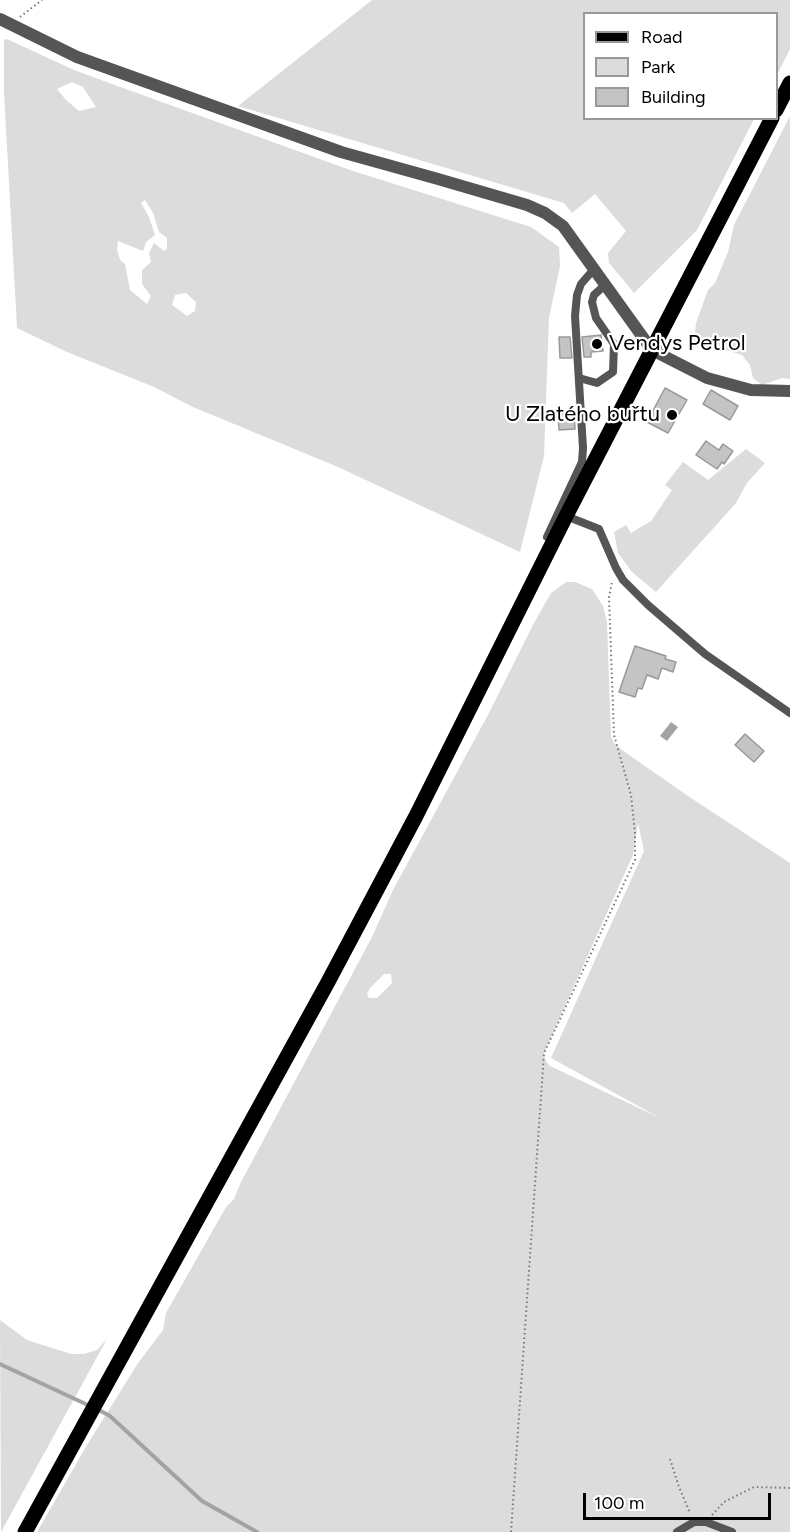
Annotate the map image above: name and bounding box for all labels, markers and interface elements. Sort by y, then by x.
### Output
legend [583,12,778,120]
text: Road [641,26,682,48]
text: Park [641,56,675,78]
text: Building [641,86,706,108]
place label: Vendys Petrol [609,331,746,357]
marker: Vendys Petrol [590,337,604,351]
place label: U Zlatého buřtu [505,402,660,428]
marker: U Zlatého buřtu [665,408,679,422]
scale bar [586,1481,774,1519]
text: 100 m [594,1492,644,1514]

